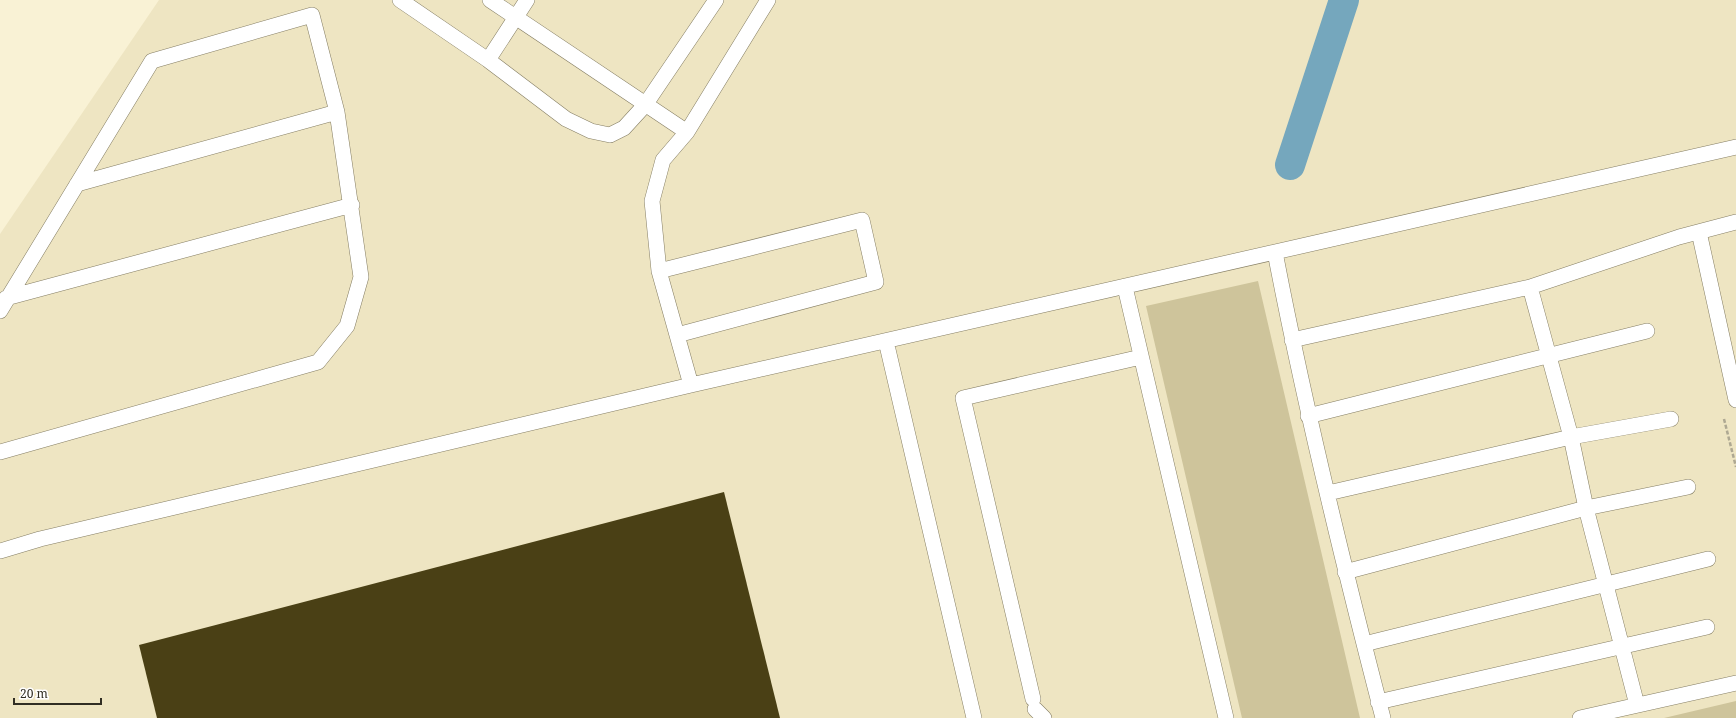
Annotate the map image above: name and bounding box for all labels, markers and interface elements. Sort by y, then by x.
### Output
scale bar [14,680,101,706]
text: 20 m [20,685,48,702]

